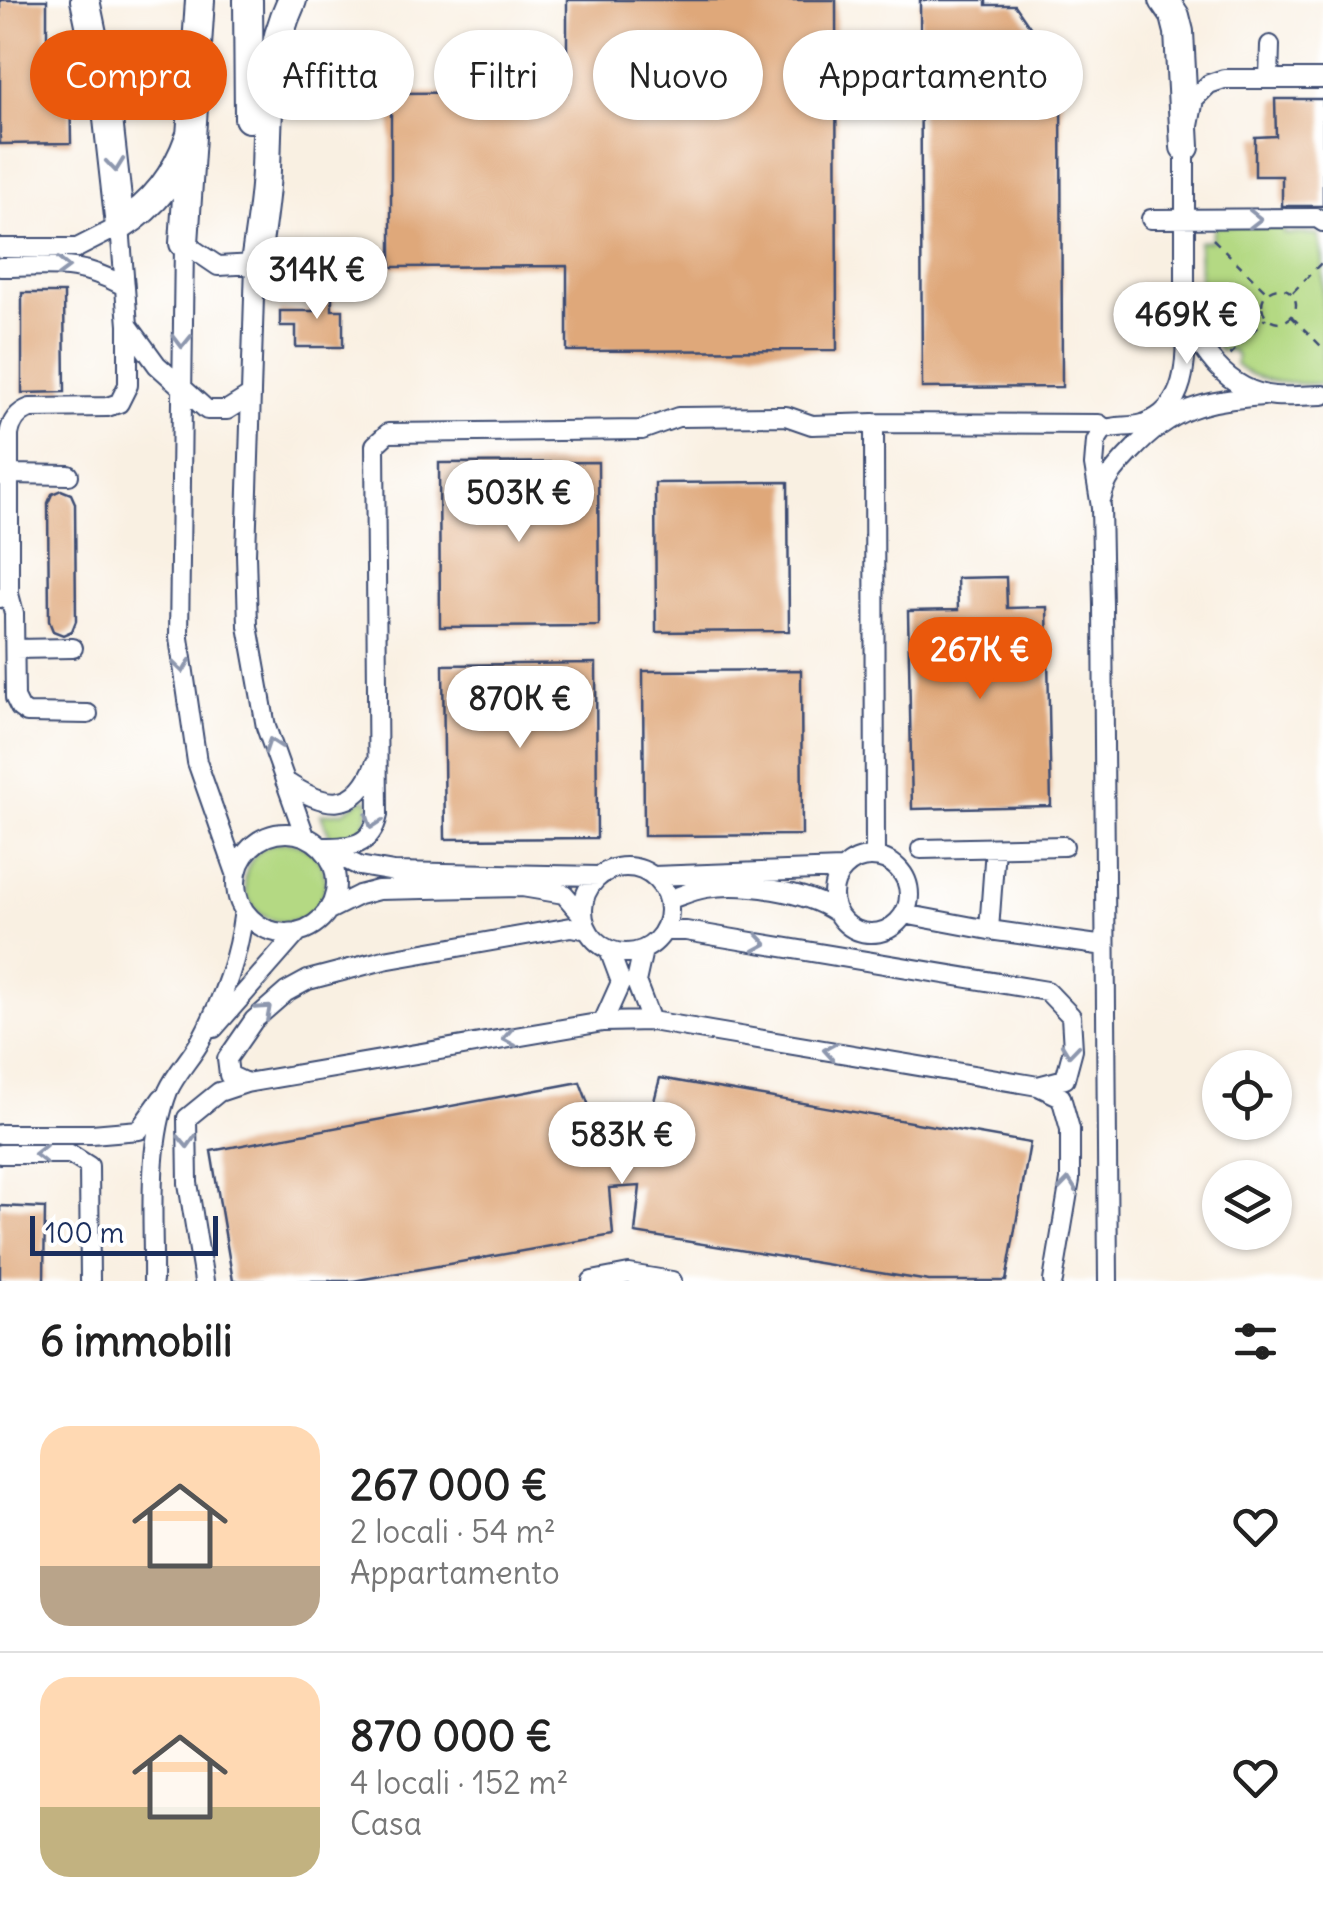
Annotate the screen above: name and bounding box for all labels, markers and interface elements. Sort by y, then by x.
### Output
chip: Compra [30,30,227,120]
chip: Affitta [247,30,414,120]
chip: Filtri [434,30,573,120]
chip: Nuovo [593,30,763,120]
chip: Appartamento [783,30,1083,120]
one-way arrow [103,157,125,173]
one-way arrow [1248,208,1263,230]
pin: 314K € [236,237,398,322]
text: 314K € [269,249,366,290]
one-way arrow [56,256,72,278]
pin: 469K € [1106,282,1268,367]
text: 469K € [1135,294,1239,335]
one-way arrow [171,334,193,349]
pin: 503K € [438,460,600,545]
text: 503K € [466,472,572,513]
pin: 267K € [899,617,1061,702]
text: 267K € [930,629,1030,670]
one-way arrow [171,657,192,674]
pin: 870K € [439,666,601,751]
text: 870K € [468,678,572,719]
one-way arrow [263,737,284,754]
one-way arrow [365,812,385,830]
one-way arrow [752,932,768,953]
one-way arrow [253,1005,272,1023]
one-way arrow [501,1027,517,1048]
one-way arrow [822,1041,838,1062]
one-way arrow [1060,1042,1081,1058]
map controls [1202,1050,1292,1250]
button: locate [1202,1050,1292,1140]
pin: 583K € [541,1102,703,1187]
text: 583K € [571,1114,673,1155]
one-way arrow [177,1134,198,1150]
one-way arrow [32,1143,48,1165]
button: layers [1202,1160,1292,1250]
one-way arrow [1057,1176,1078,1192]
scale bar [30,1211,218,1256]
text: 100 m [45,1215,124,1251]
icon: filters [1228,1314,1283,1369]
text: 6 immobili [40,1315,232,1367]
text: 267 000 € [350,1459,548,1511]
icon: home [120,1466,240,1586]
icon: heart [1228,1499,1283,1554]
text: 2 locali · 54 m² [350,1511,556,1552]
text: Appartamento [350,1552,560,1593]
text: 870 000 € [350,1710,552,1762]
icon: home [120,1717,240,1837]
icon: heart [1228,1750,1283,1805]
text: 4 locali · 152 m² [350,1762,569,1803]
text: Casa [350,1803,422,1844]

